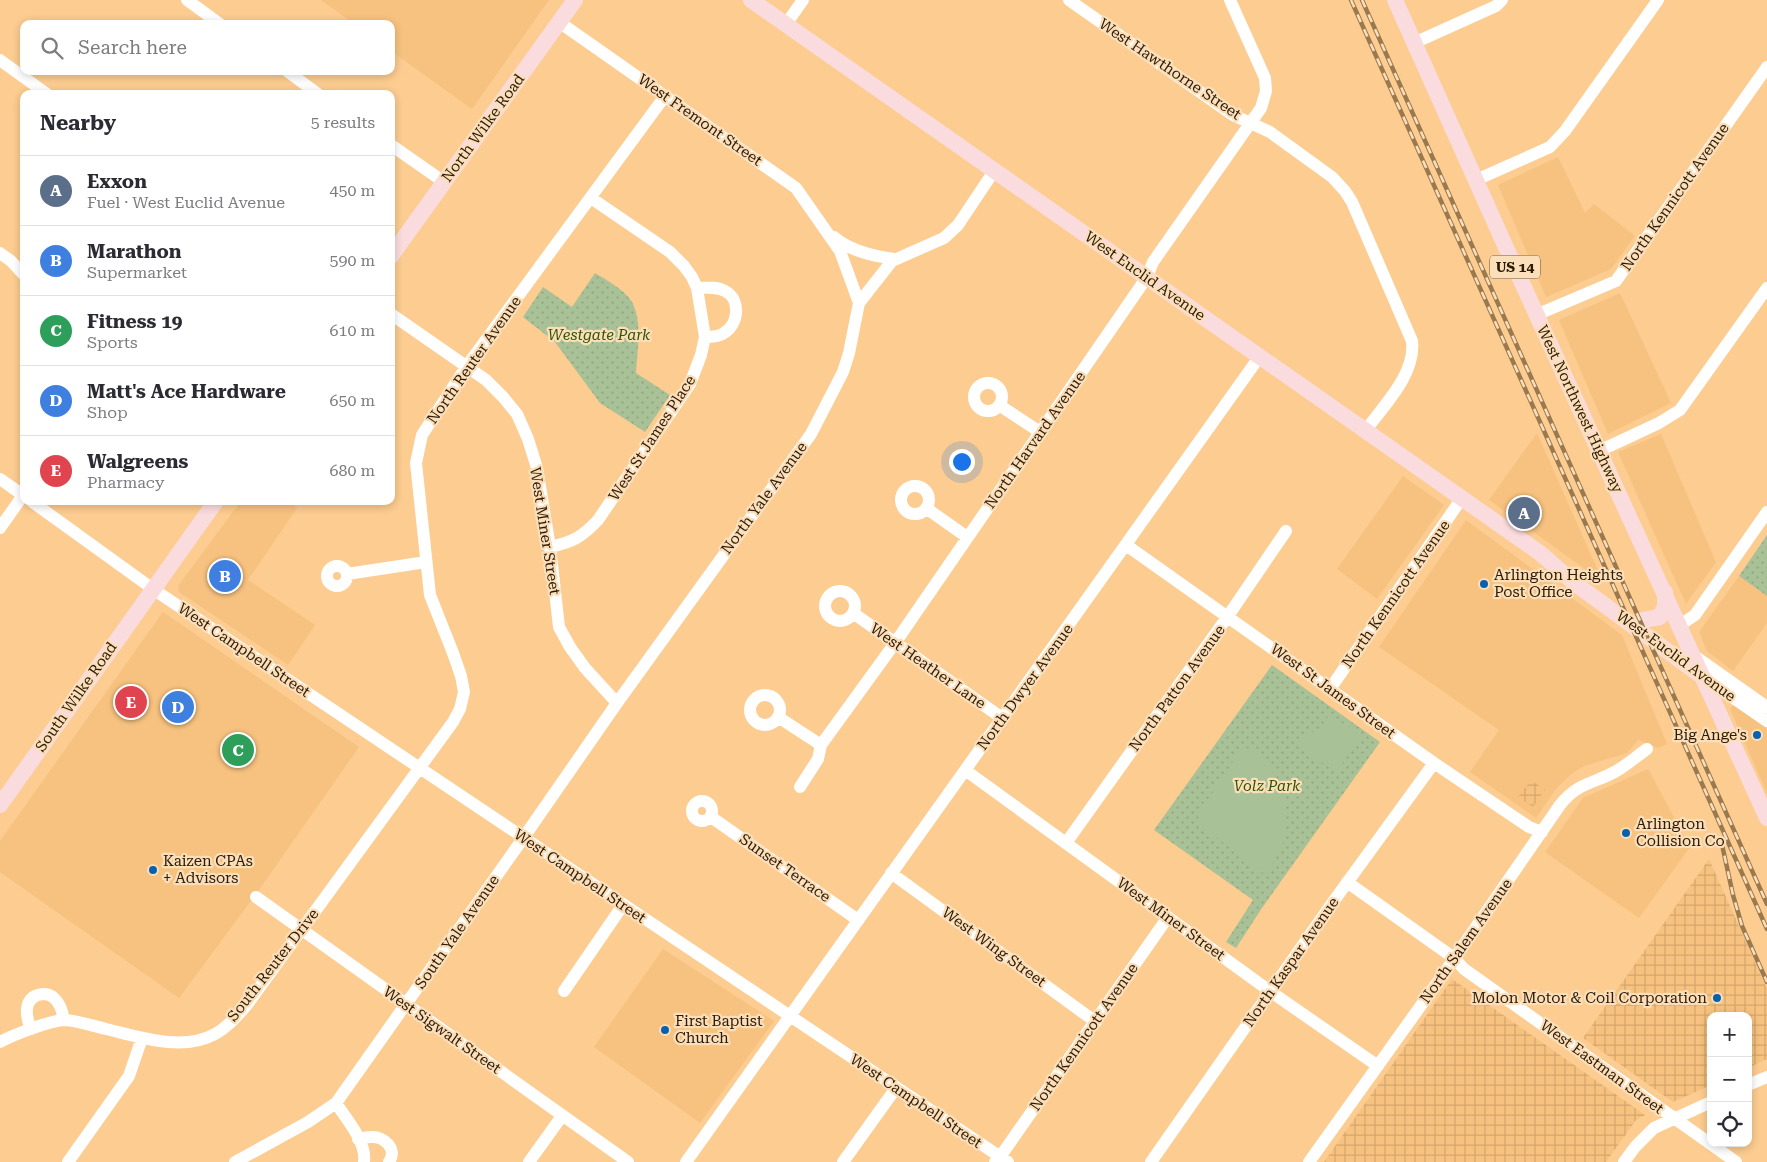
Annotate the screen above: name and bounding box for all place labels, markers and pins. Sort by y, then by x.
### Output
pin: A [1508,494,1540,532]
pin: B [209,557,241,595]
place label: Arlington Heights Post Office [1494,566,1623,601]
marker: Arlington Heights Post Office [1478,578,1490,590]
pin: E [115,683,147,721]
pin: D [162,688,194,726]
place label: Big Ange's [1673,726,1747,744]
marker: Big Ange's [1751,729,1763,741]
pin: C [222,731,254,769]
place label: Arlington Collision Co [1636,815,1725,850]
marker: Arlington Collision Co [1620,827,1632,839]
place label: Kaizen CPAs + Advisors [163,852,253,887]
marker: Kaizen CPAs + Advisors [147,864,159,876]
place label: Molon Motor & Coil Corporation [1472,989,1707,1007]
marker: Molon Motor & Coil Corporation [1711,992,1723,1004]
place label: First Baptist Church [675,1012,763,1047]
marker: First Baptist Church [659,1024,671,1036]

